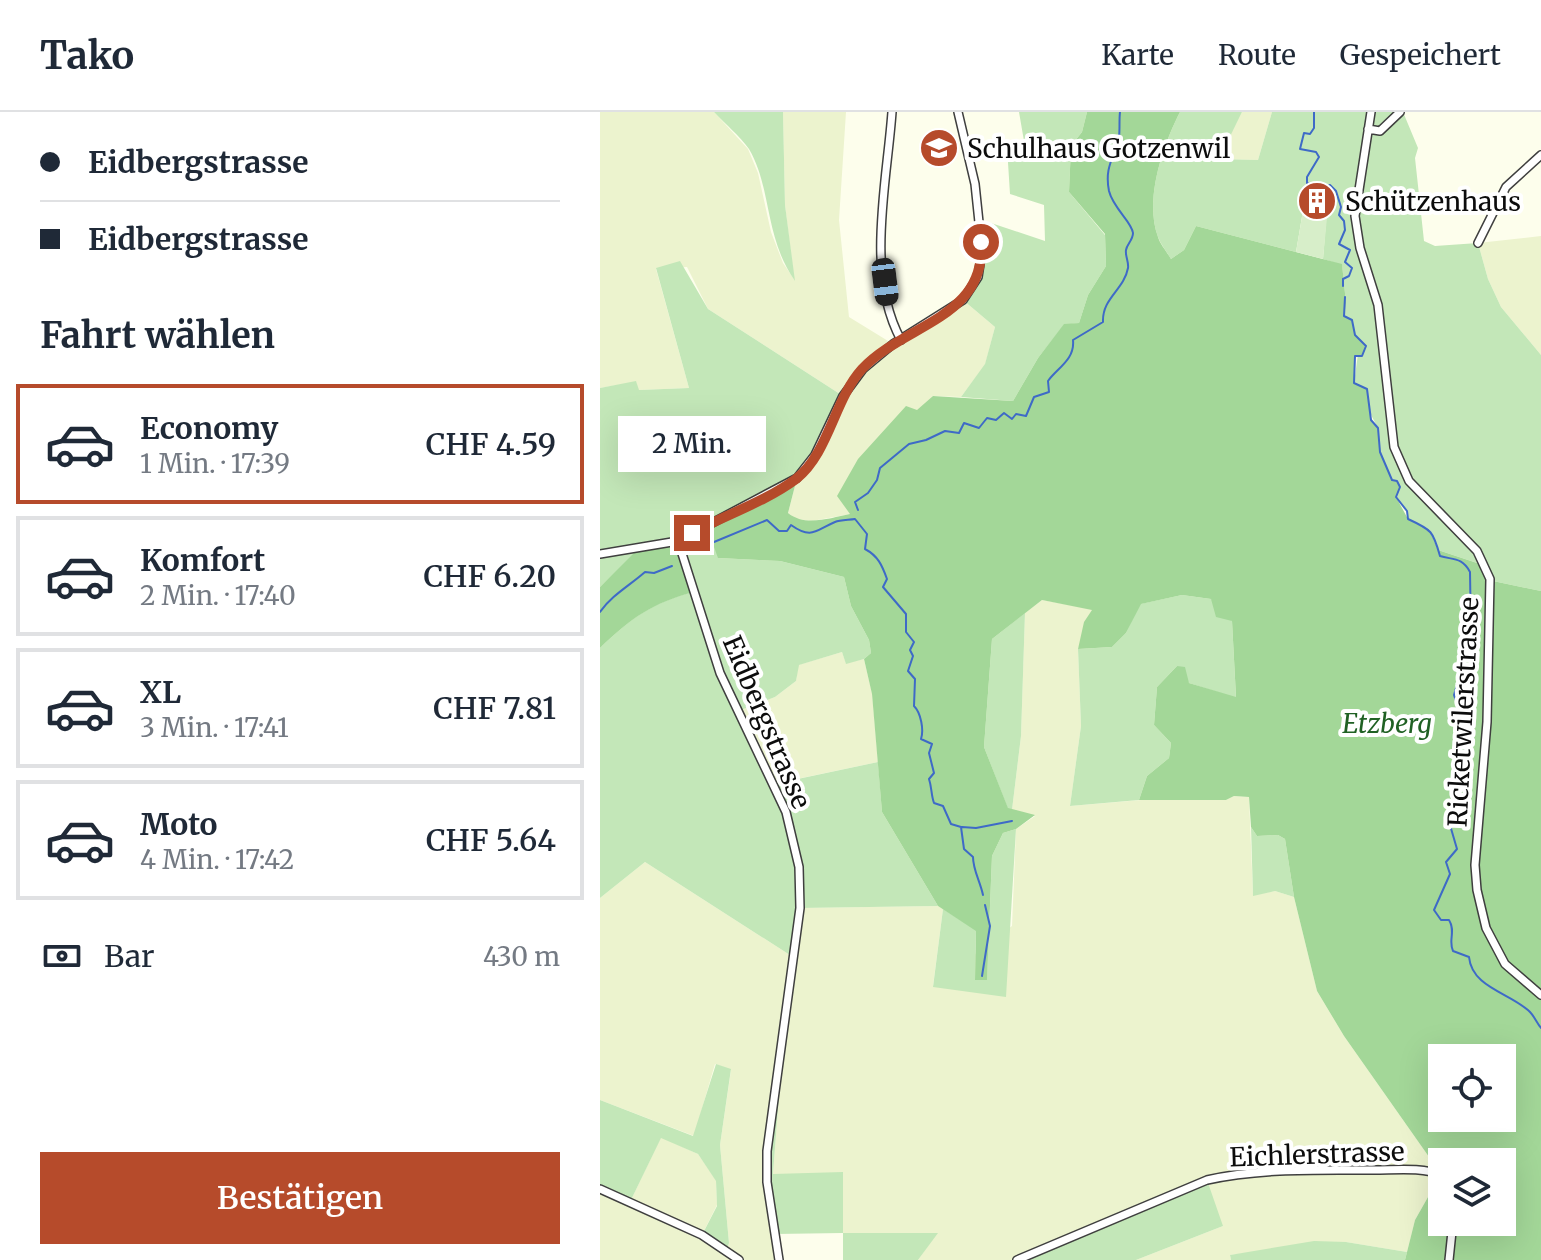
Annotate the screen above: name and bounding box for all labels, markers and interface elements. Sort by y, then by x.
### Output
text: Tako [40,32,134,79]
text: Karte [1101,37,1174,73]
text: Route [1218,37,1296,73]
text: Gespeichert [1340,37,1501,73]
school or university icon: Schulhaus Gotzenwil [918,127,960,169]
place label: Schulhaus Gotzenwil [967,132,1230,165]
text: Eidbergstrasse [88,143,308,181]
building icon: Schützenhaus [1296,180,1338,222]
place label: Schützenhaus [1345,185,1521,218]
text: Eidbergstrasse [88,220,308,258]
route start [963,224,999,260]
car [870,257,900,307]
text: Fahrt wählen [40,313,275,358]
icon: car [44,408,116,480]
text: Economy [140,409,278,447]
callout: 2 Min. [618,417,766,473]
text: CHF 4.59 [426,425,556,463]
text: 2 Min. [652,427,732,460]
text: 1 Min. · 17:39 [140,447,290,480]
route end [674,515,710,551]
icon: car [44,540,116,612]
text: Komfort [140,541,265,579]
text: CHF 6.20 [423,557,556,595]
text: 2 Min. · 17:40 [140,579,296,612]
street label: Ricketwilerstrasse [1440,596,1486,828]
street label: Eidbergstrasse [716,631,818,813]
icon: car [44,672,116,744]
text: XL [140,673,181,711]
text: CHF 7.81 [433,689,556,727]
park label: Etzberg [1342,707,1432,740]
text: 3 Min. · 17:41 [140,711,289,744]
icon: car [44,804,116,876]
text: Moto [140,805,218,843]
text: CHF 5.64 [426,821,556,859]
text: 4 Min. · 17:42 [140,843,294,876]
icon: cash [40,934,84,978]
text: Bar [104,937,154,975]
text: 430 m [483,940,560,973]
map controls [1428,1044,1516,1236]
button: locate [1428,1044,1516,1132]
street label: Eichlerstrasse [1229,1134,1405,1174]
button: layers [1428,1148,1516,1236]
button: Bestätigen [40,1152,560,1244]

